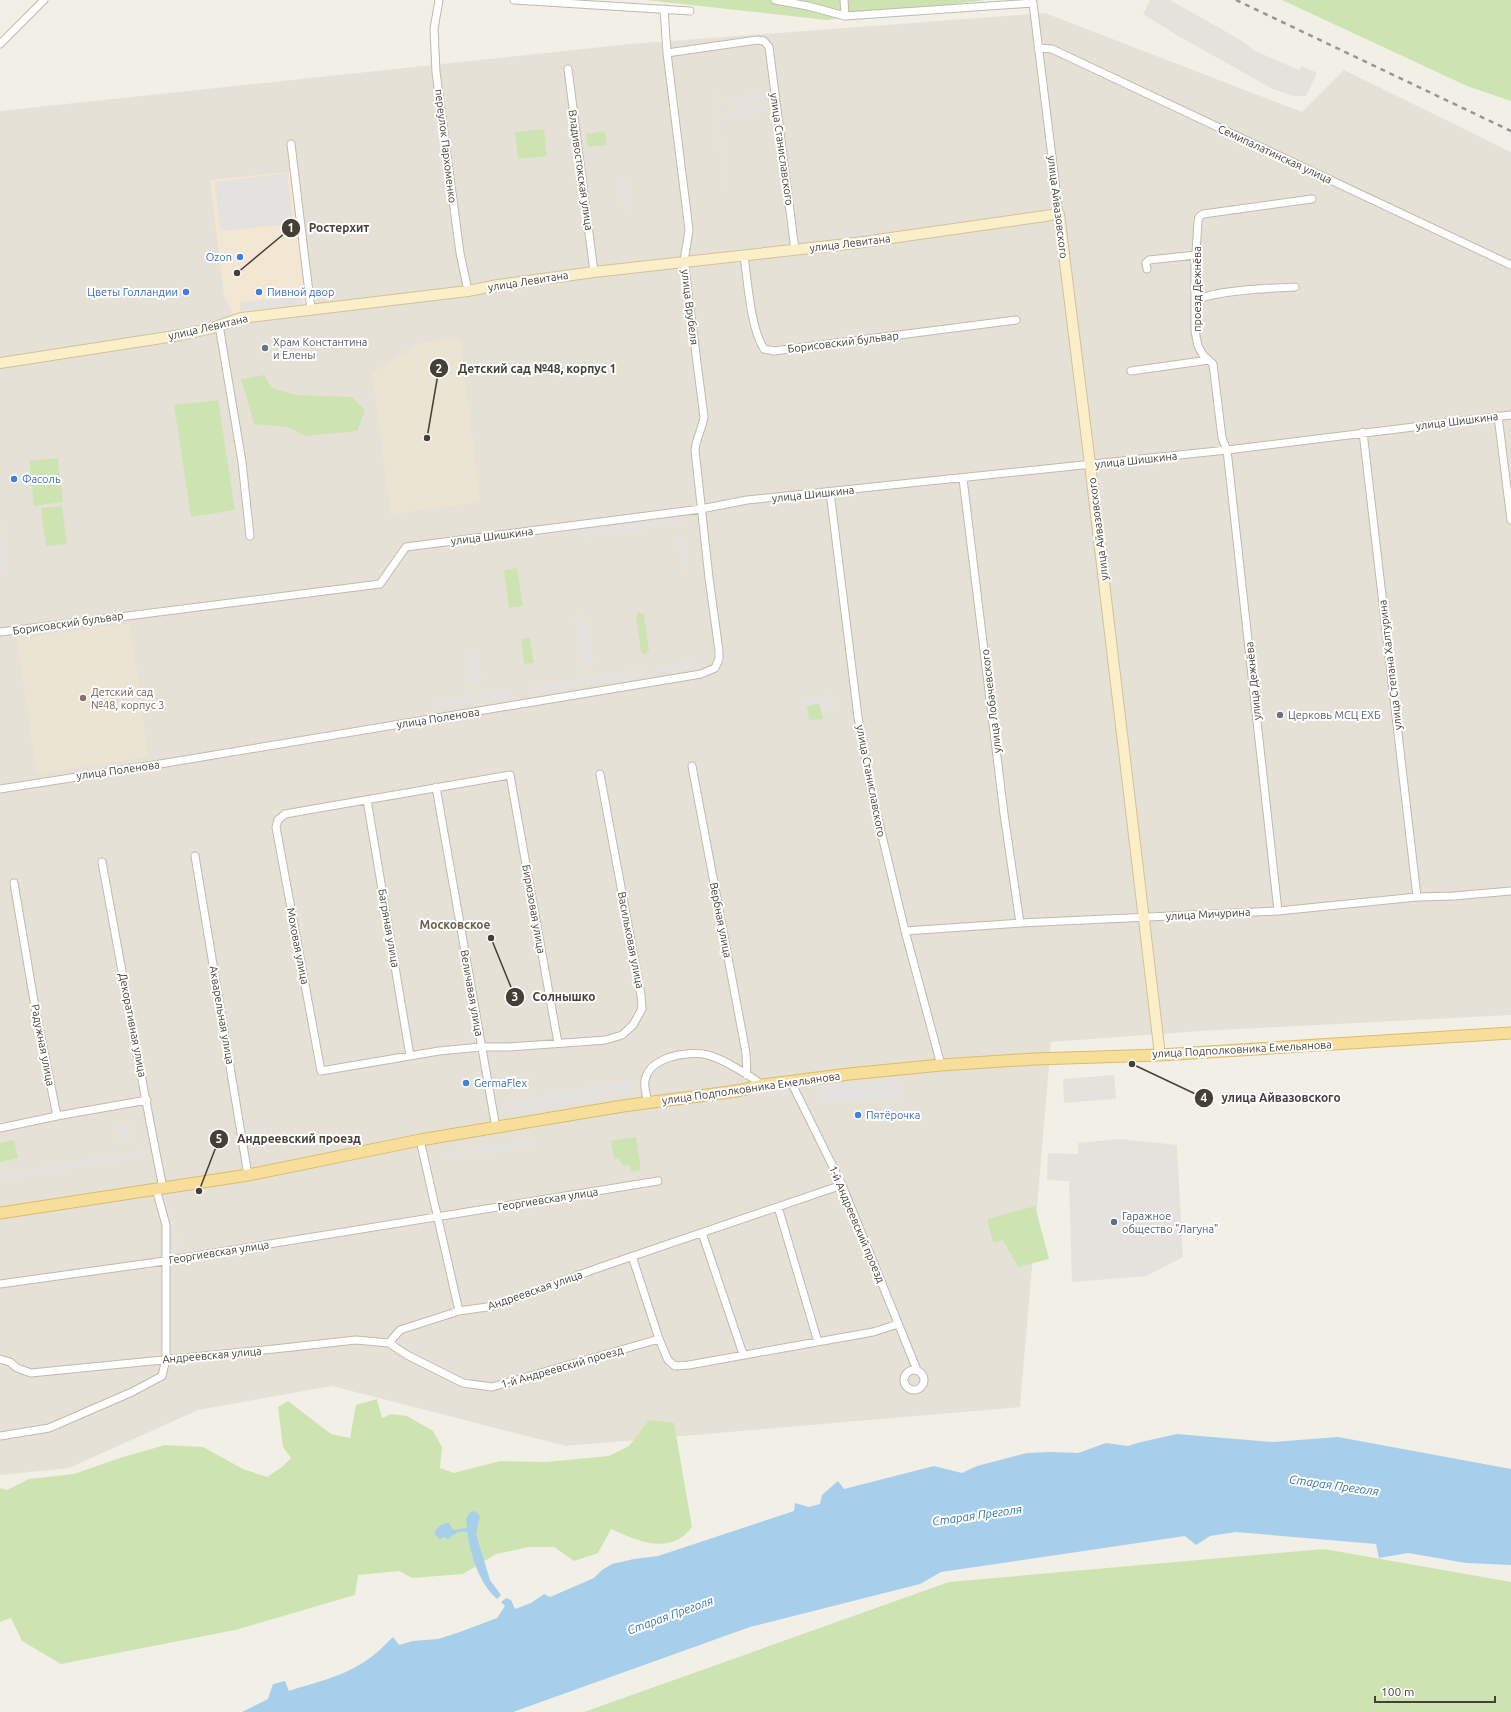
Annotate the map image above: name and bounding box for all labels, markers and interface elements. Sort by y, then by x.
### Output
street label: переулок Пархоменко [433,88,459,204]
street label: улица Станиславского [768,92,796,206]
street label: Владивостокская улица [567,109,595,231]
street label: Семипалатинская улица [1216,122,1334,186]
street label: улица Айвазовского [1046,155,1070,259]
callout: Ростерхит [281,216,378,240]
text: 1 [288,221,294,234]
text: Ростерхит [309,221,369,234]
street label: улица Левитана [809,232,891,254]
street label: проезд Дежнёва [1191,246,1203,332]
place label: Ozon [206,251,232,263]
marker: Ozon [235,252,245,262]
street label: улица Врубеля [679,268,701,346]
street label: улица Левитана [487,269,569,293]
place label: Цветы Голландии [87,286,178,298]
place label: Пивной двор [267,286,334,298]
marker: Цветы Голландии [181,287,191,297]
marker: Пивной двор [254,287,264,297]
street label: улица Левитана [167,312,249,342]
street label: Борисовский бульвар [787,329,899,355]
place label: Храм Константина и Елены [273,336,368,361]
marker: Храм Константина и Елены [260,343,270,353]
callout: Детский сад №48, корпус 1 [429,356,624,380]
text: 2 [436,362,443,375]
text: Детский сад №48, корпус 1 [458,362,616,375]
street label: улица Шишкина [1415,410,1499,432]
street label: улица Шишкина [1094,450,1178,470]
place label: Фасоль [22,473,61,485]
marker: Фасоль [9,474,19,484]
street label: улица Айвазовского [1086,477,1110,581]
street label: улица Шишкина [771,484,855,504]
street label: улица Шишкина [450,525,534,547]
street label: улица Степана Халтурина [1376,599,1404,731]
street label: Борисовский бульвар [12,609,124,637]
street label: улица Дежнёва [1243,641,1263,721]
street label: улица Лобачевского [979,648,1003,754]
place label: Детский сад №48, корпус 3 [91,686,165,711]
marker: Детский сад №48, корпус 3 [78,693,88,703]
street label: улица Поленова [396,706,480,730]
place label: Церковь МСЦ ЕХБ [1288,709,1381,721]
marker: Церковь МСЦ ЕХБ [1275,710,1285,720]
street label: улица Станиславского [854,724,888,838]
street label: улица Поленова [76,758,160,782]
street label: Бирюзовая улица [520,863,548,955]
street label: Вербная улица [708,881,734,959]
street label: Багряная улица [376,888,402,968]
street label: Васильковая улица [616,890,646,990]
street label: улица Мичурина [1165,906,1251,922]
street label: Моховая улица [285,907,311,985]
district label: Московское [420,918,491,931]
street label: Величавая улица [458,949,486,1037]
street label: Акварельная улица [207,965,237,1065]
street label: Декоративная улица [117,972,149,1078]
callout: Солнышко [505,985,604,1009]
text: 3 [512,990,518,1003]
text: Солнышко [533,990,595,1003]
street label: Радужная улица [29,1003,57,1087]
street label: улица Подполковника Емельянова [1152,1038,1332,1060]
street label: улица Подполковника Емельянова [661,1070,841,1106]
place label: GermaFlex [474,1077,527,1089]
marker: GermaFlex [461,1078,471,1088]
callout: улица Айвазовского [1194,1086,1349,1110]
text: 4 [1201,1091,1208,1104]
text: улица Айвазовского [1221,1091,1341,1104]
place label: Пятёрочка [866,1109,920,1121]
marker: Пятёрочка [853,1110,863,1120]
callout: Андреевский проезд [209,1127,369,1151]
text: 5 [216,1132,223,1145]
text: Андреевский проезд [237,1132,361,1145]
street label: 1-й Андреевский проезд [827,1163,887,1285]
street label: Георгиевская улица [497,1185,599,1213]
place label: Гаражное общество "Лагуна" [1122,1210,1218,1235]
marker: Гаражное общество "Лагуна" [1109,1217,1119,1227]
street label: Георгиевская улица [168,1238,270,1266]
street label: Андреевская улица [486,1268,584,1312]
street label: 1-й Андреевский проезд [500,1344,625,1390]
street label: Андреевская улица [162,1345,262,1365]
water label: Старая Преголя [1288,1472,1380,1498]
water label: Старая Преголя [931,1502,1023,1528]
water label: Старая Преголя [625,1593,715,1637]
scale bar [1375,1678,1495,1704]
text: 100 m [1381,1685,1414,1698]

